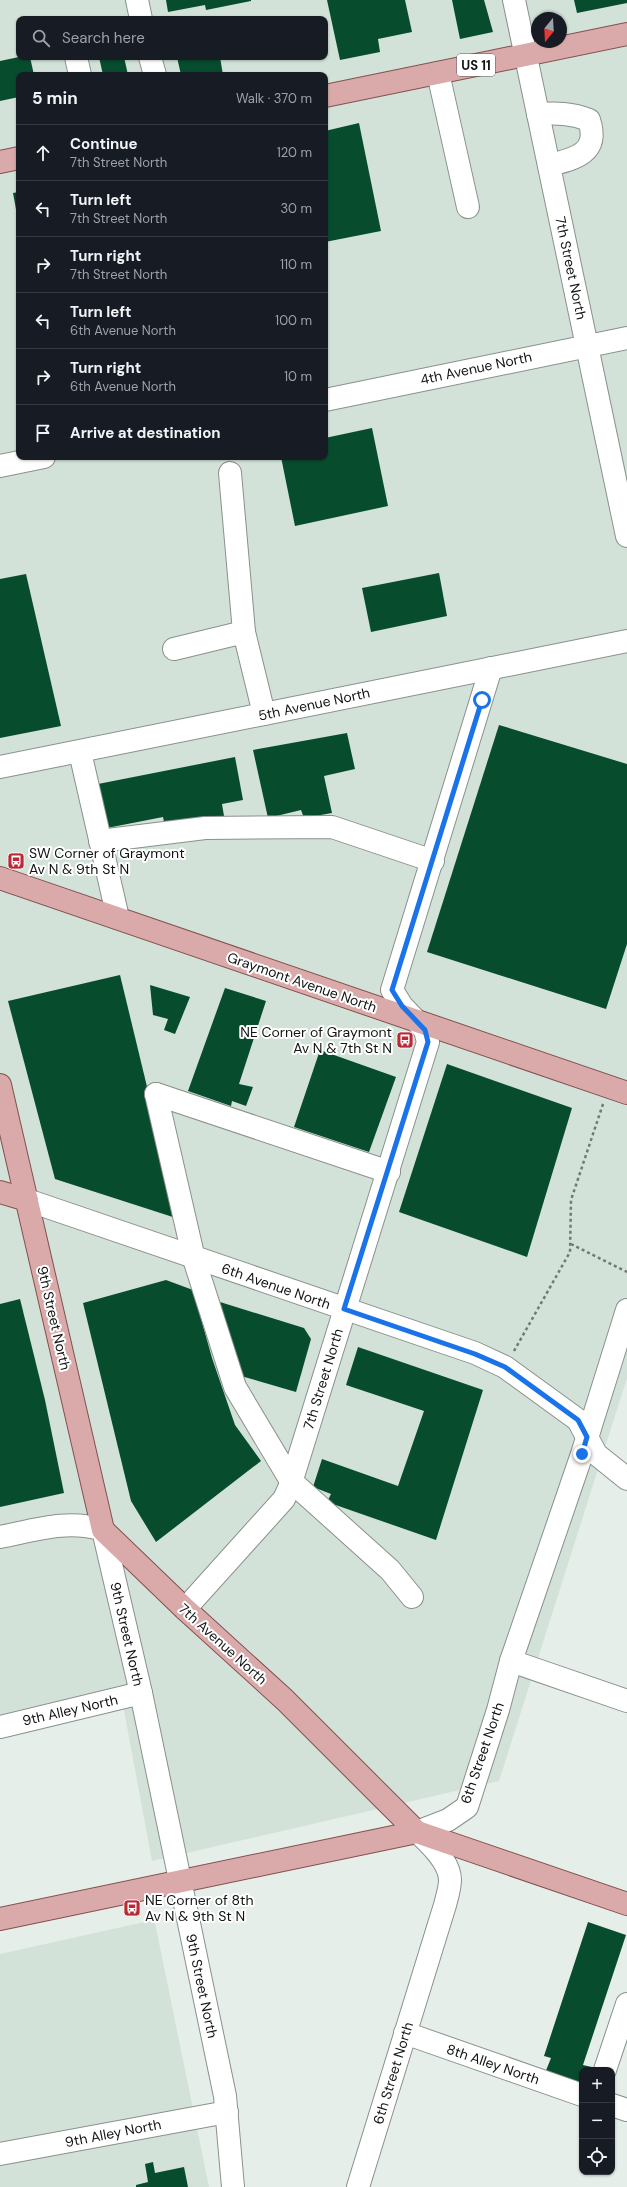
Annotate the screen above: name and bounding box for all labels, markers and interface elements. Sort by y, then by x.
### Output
north arrow [531,12,567,48]
search box [16,16,328,60]
icon: search [30,27,52,49]
text: Search here [62,28,145,48]
road number: US 11 [457,54,495,76]
text: 5 min [32,87,78,109]
text: Walk · 370 m [236,90,312,107]
text: Continue [70,134,138,154]
icon: ahead [32,142,54,164]
text: 120 m [277,144,312,161]
text: 7th Street North [70,154,167,171]
text: Turn left [70,190,131,210]
icon: left [32,198,54,220]
text: 30 m [280,200,312,217]
text: 7th Street North [70,210,167,227]
street label: 7th Street North [551,215,591,321]
text: Turn right [70,246,141,266]
icon: right [32,254,54,276]
text: 110 m [280,256,312,273]
text: 7th Street North [70,266,167,283]
text: Turn left [70,302,131,322]
icon: left [32,310,54,332]
text: 100 m [275,312,312,329]
text: 6th Avenue North [70,322,176,339]
street label: 4th Avenue North [418,347,534,389]
text: Turn right [70,358,141,378]
icon: right [32,366,54,388]
text: 10 m [284,368,312,385]
text: 6th Avenue North [70,378,176,395]
icon: arrive [32,422,54,444]
text: Arrive at destination [70,423,221,443]
street label: 5th Avenue North [256,683,372,725]
route start [473,691,491,709]
place label: SW Corner of Graymont Av N & 9th St N [29,844,185,878]
bus stop icon: SW Corner of Graymont Av N & 9th St N [6,851,26,871]
street label: Graymont Avenue North [225,948,379,1016]
place label: NE Corner of Graymont Av N & 7th St N [240,1023,392,1057]
bus stop icon: NE Corner of Graymont Av N & 7th St N [395,1030,415,1050]
street label: 6th Avenue North [219,1259,333,1313]
street label: 9th Street North [33,1264,75,1372]
street label: 7th Street North [299,1326,347,1432]
route end [573,1445,591,1463]
street label: 9th Street North [106,1580,148,1688]
street label: 7th Avenue North [175,1600,271,1688]
street label: 9th Alley North [20,1690,120,1730]
street label: 6th Street North [456,1700,508,1806]
place label: NE Corner of 8th Av N & 9th St N [145,1891,254,1925]
bus stop icon: NE Corner of 8th Av N & 9th St N [122,1898,142,1918]
street label: 9th Street North [182,1932,222,2040]
street label: 6th Street North [369,2020,417,2126]
street label: 8th Alley North [444,2040,542,2088]
map controls [579,2067,615,2175]
button: + [579,2067,615,2103]
button: − [579,2103,615,2139]
street label: 9th Alley North [63,2115,163,2151]
button: locate [579,2139,615,2175]

